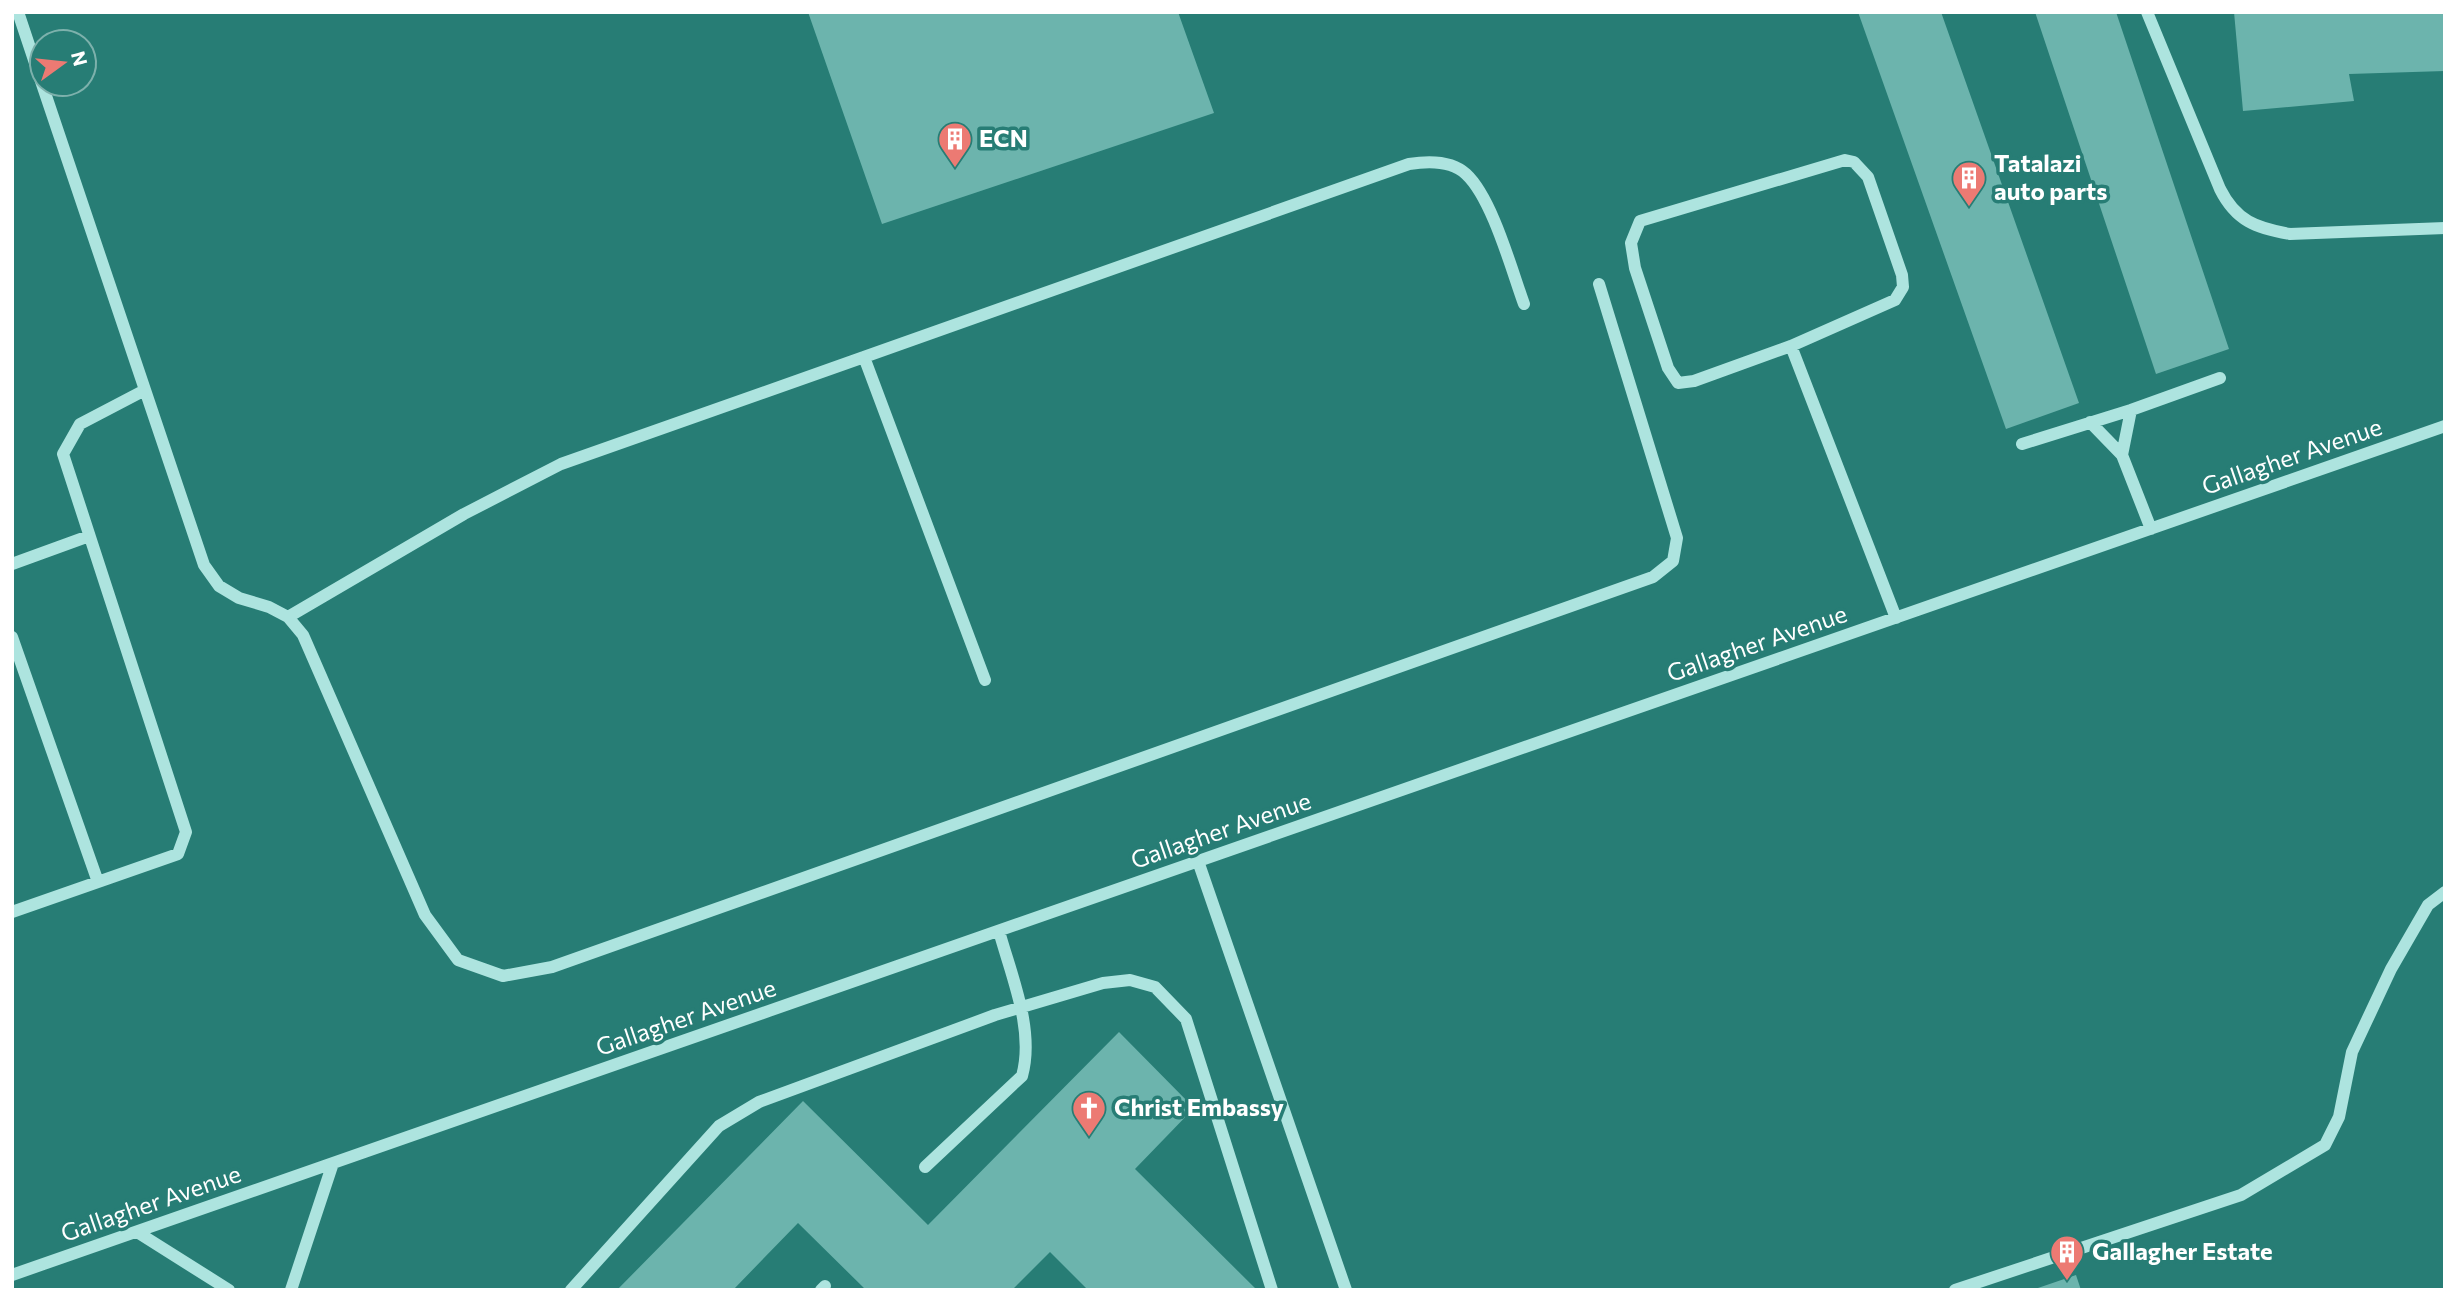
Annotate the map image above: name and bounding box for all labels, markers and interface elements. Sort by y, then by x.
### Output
north arrow [28,28,98,98]
text: N [67,49,93,68]
building icon: ECN [936,120,974,169]
place label: ECN [979,123,1028,152]
place label: Tatalazi auto parts [1994,148,2107,205]
building icon: Tatalazi auto parts [1950,159,1988,208]
street label: Gallagher Avenue [2198,411,2385,500]
street label: Gallagher Avenue [1663,598,1850,687]
street label: Gallagher Avenue [1127,785,1314,874]
street label: Gallagher Avenue [592,972,779,1061]
church icon: Christ Embassy [1070,1089,1108,1138]
place label: Christ Embassy [1114,1092,1284,1121]
street label: Gallagher Avenue [57,1158,244,1247]
building icon: Gallagher Estate [2048,1233,2086,1282]
place label: Gallagher Estate [2092,1236,2273,1265]

